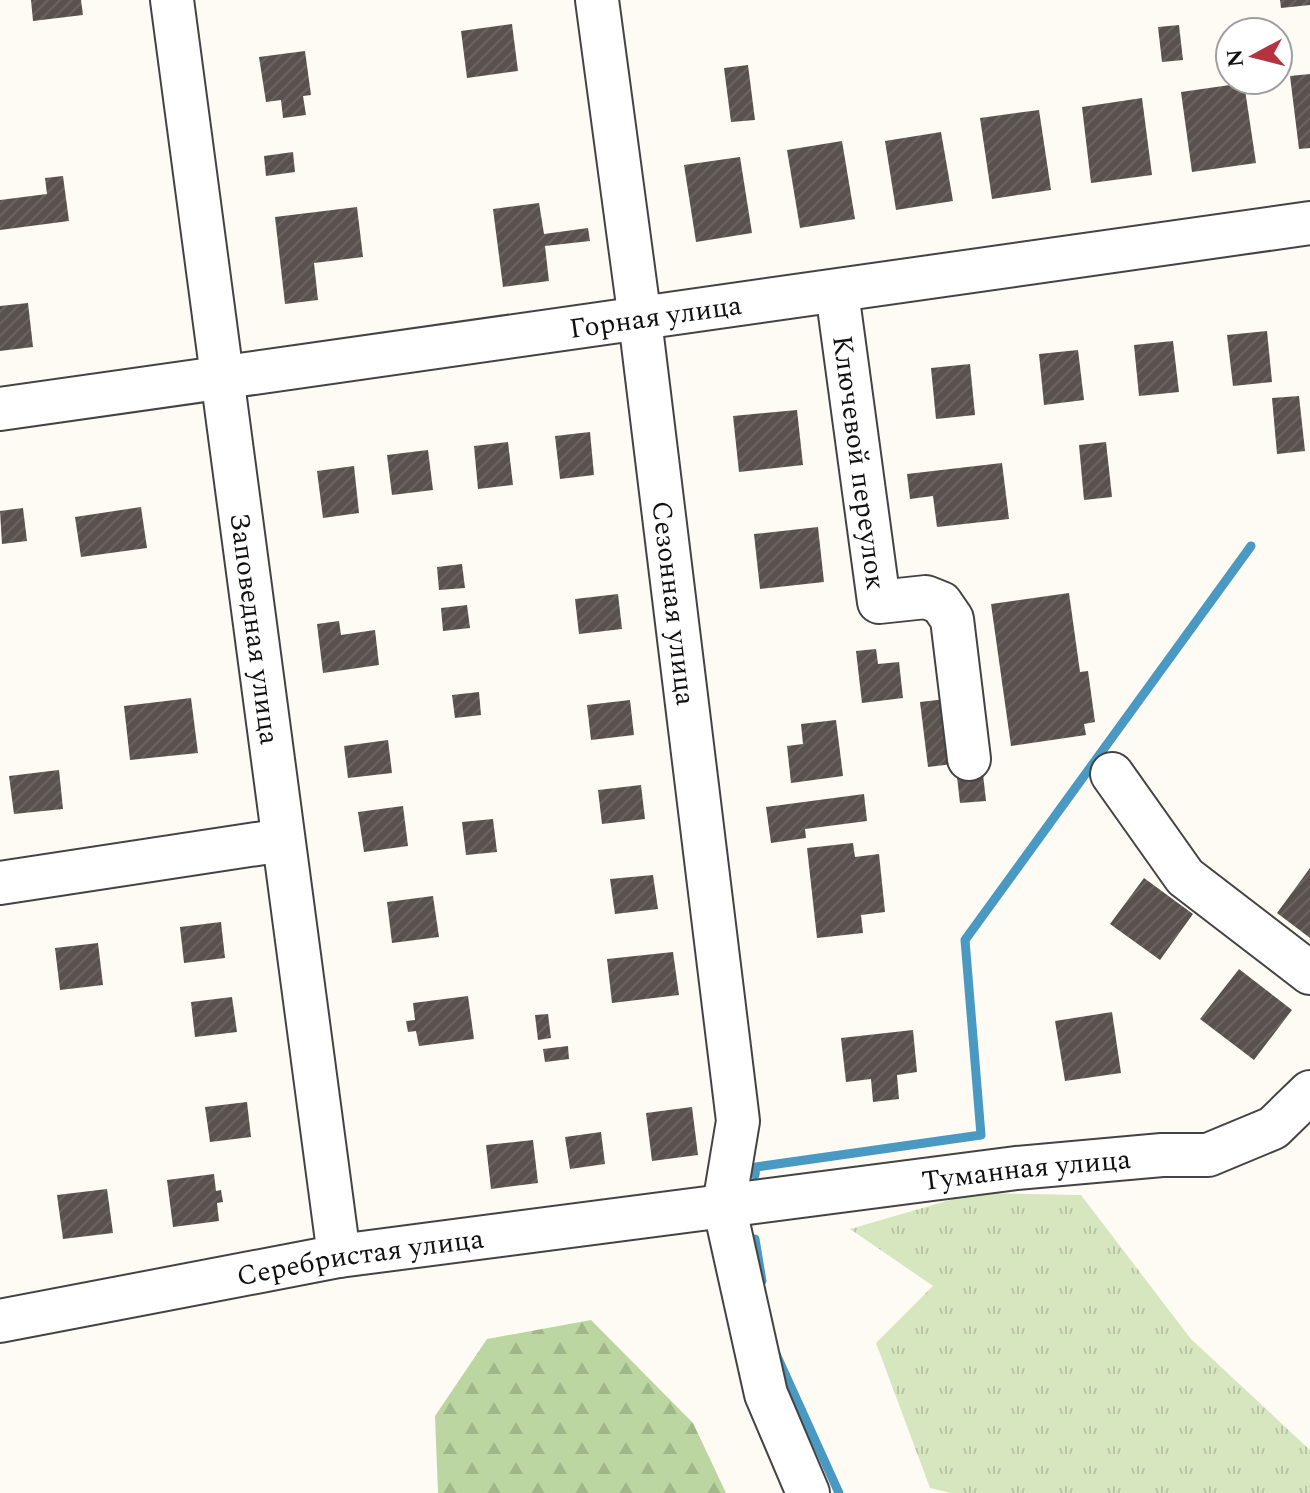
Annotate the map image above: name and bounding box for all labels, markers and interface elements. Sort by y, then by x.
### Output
north arrow [1214,16,1294,96]
text: N [1218,47,1253,69]
street label: Горная улица [567,284,745,351]
street label: Ключевой переулок [820,333,897,593]
street label: Сезонная улица [639,498,707,708]
street label: Заповедная улица [217,510,291,748]
street label: Туманная улица [919,1138,1133,1203]
street label: Серебристая улица [233,1217,487,1298]

